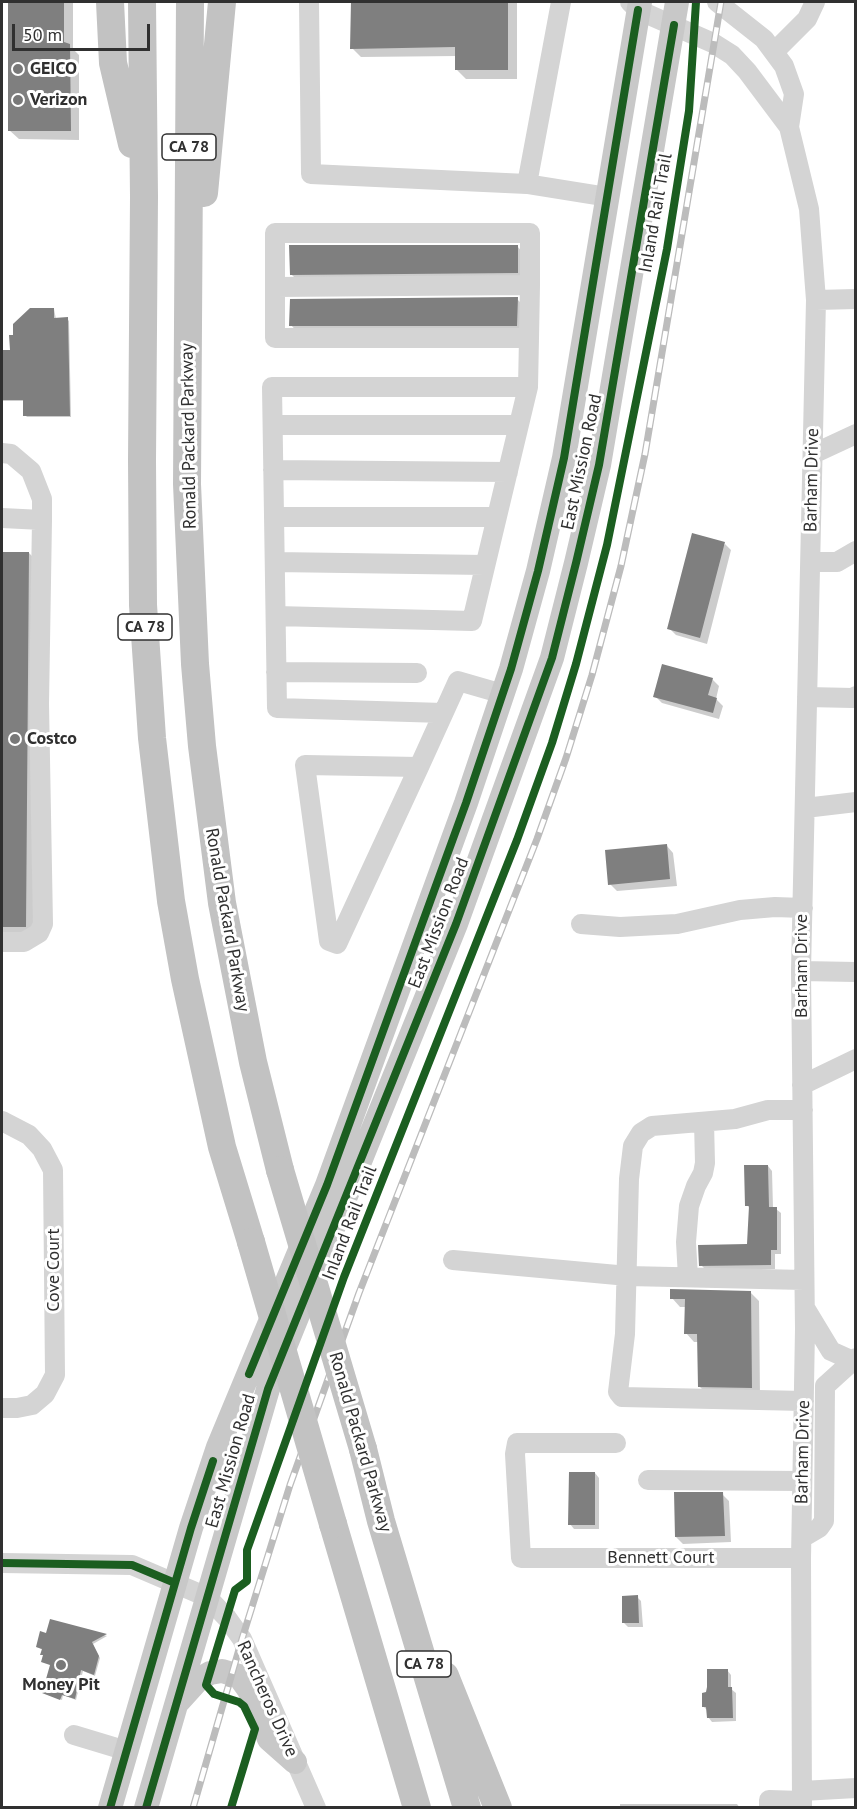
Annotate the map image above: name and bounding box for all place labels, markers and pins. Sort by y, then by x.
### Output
place label: GEICO [30,58,77,80]
marker: GEICO [11,62,25,76]
place label: Verizon [30,89,87,111]
marker: Verizon [11,93,25,107]
place label: Costco [27,728,77,750]
marker: Costco [8,732,22,746]
marker: Money Pit [54,1658,68,1672]
place label: Money Pit [22,1674,100,1696]

